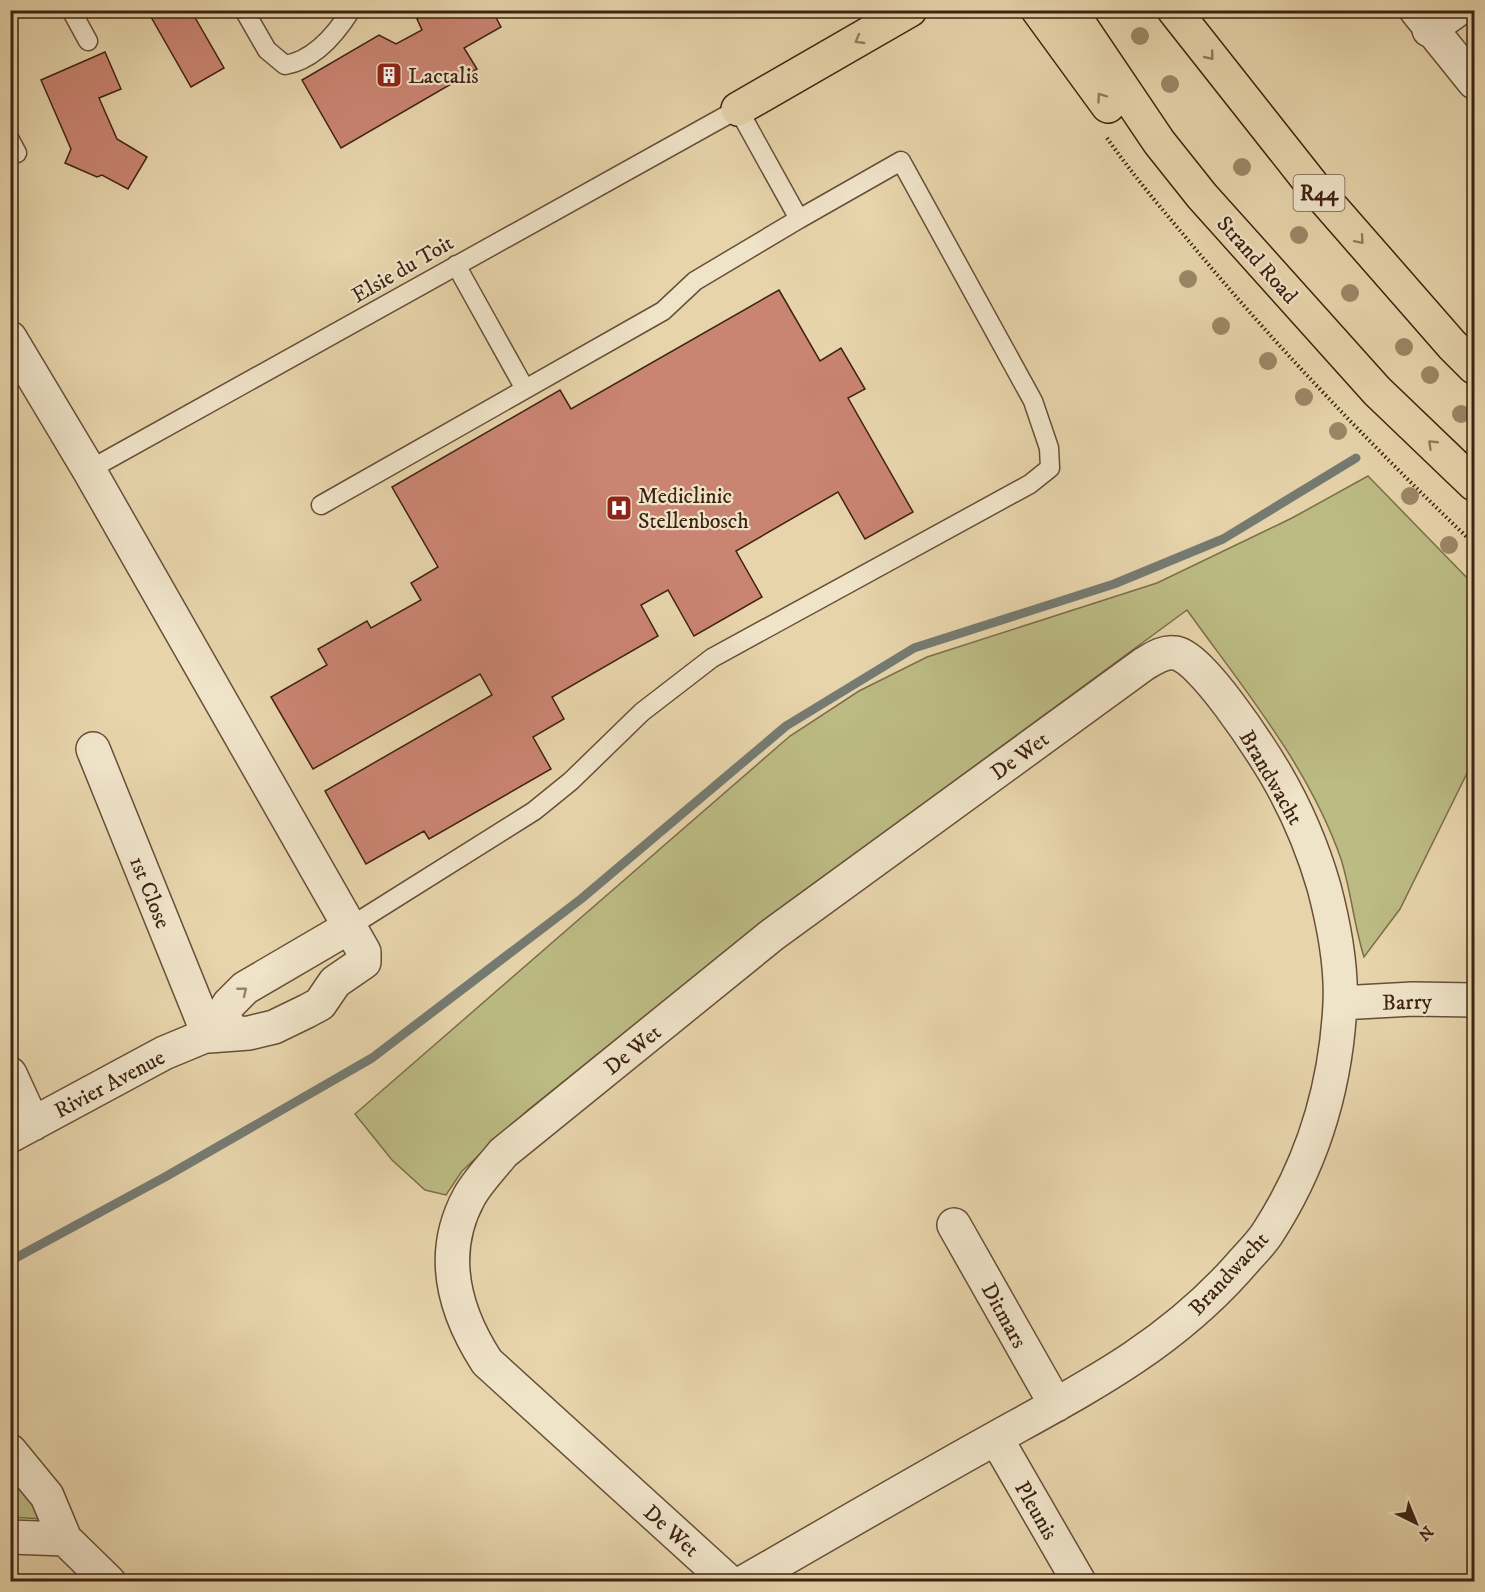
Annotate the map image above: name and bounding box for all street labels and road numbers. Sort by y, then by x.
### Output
road number: R44 [1294,175,1344,211]
street label: Strand Road [1210,211,1303,309]
street label: Elsie du Toit [347,229,458,309]
street label: De Wet [985,726,1054,786]
street label: Brandwacht [1233,726,1309,830]
street label: 1st Close [123,852,176,933]
street label: Barry [1382,988,1433,1017]
street label: De Wet [599,1019,667,1081]
street label: Rivier Avenue [50,1044,170,1125]
street label: Brandwacht [1183,1226,1275,1322]
street label: Ditmars [975,1278,1033,1353]
street label: Pleunis [1008,1477,1063,1545]
street label: De Wet [638,1499,704,1563]

